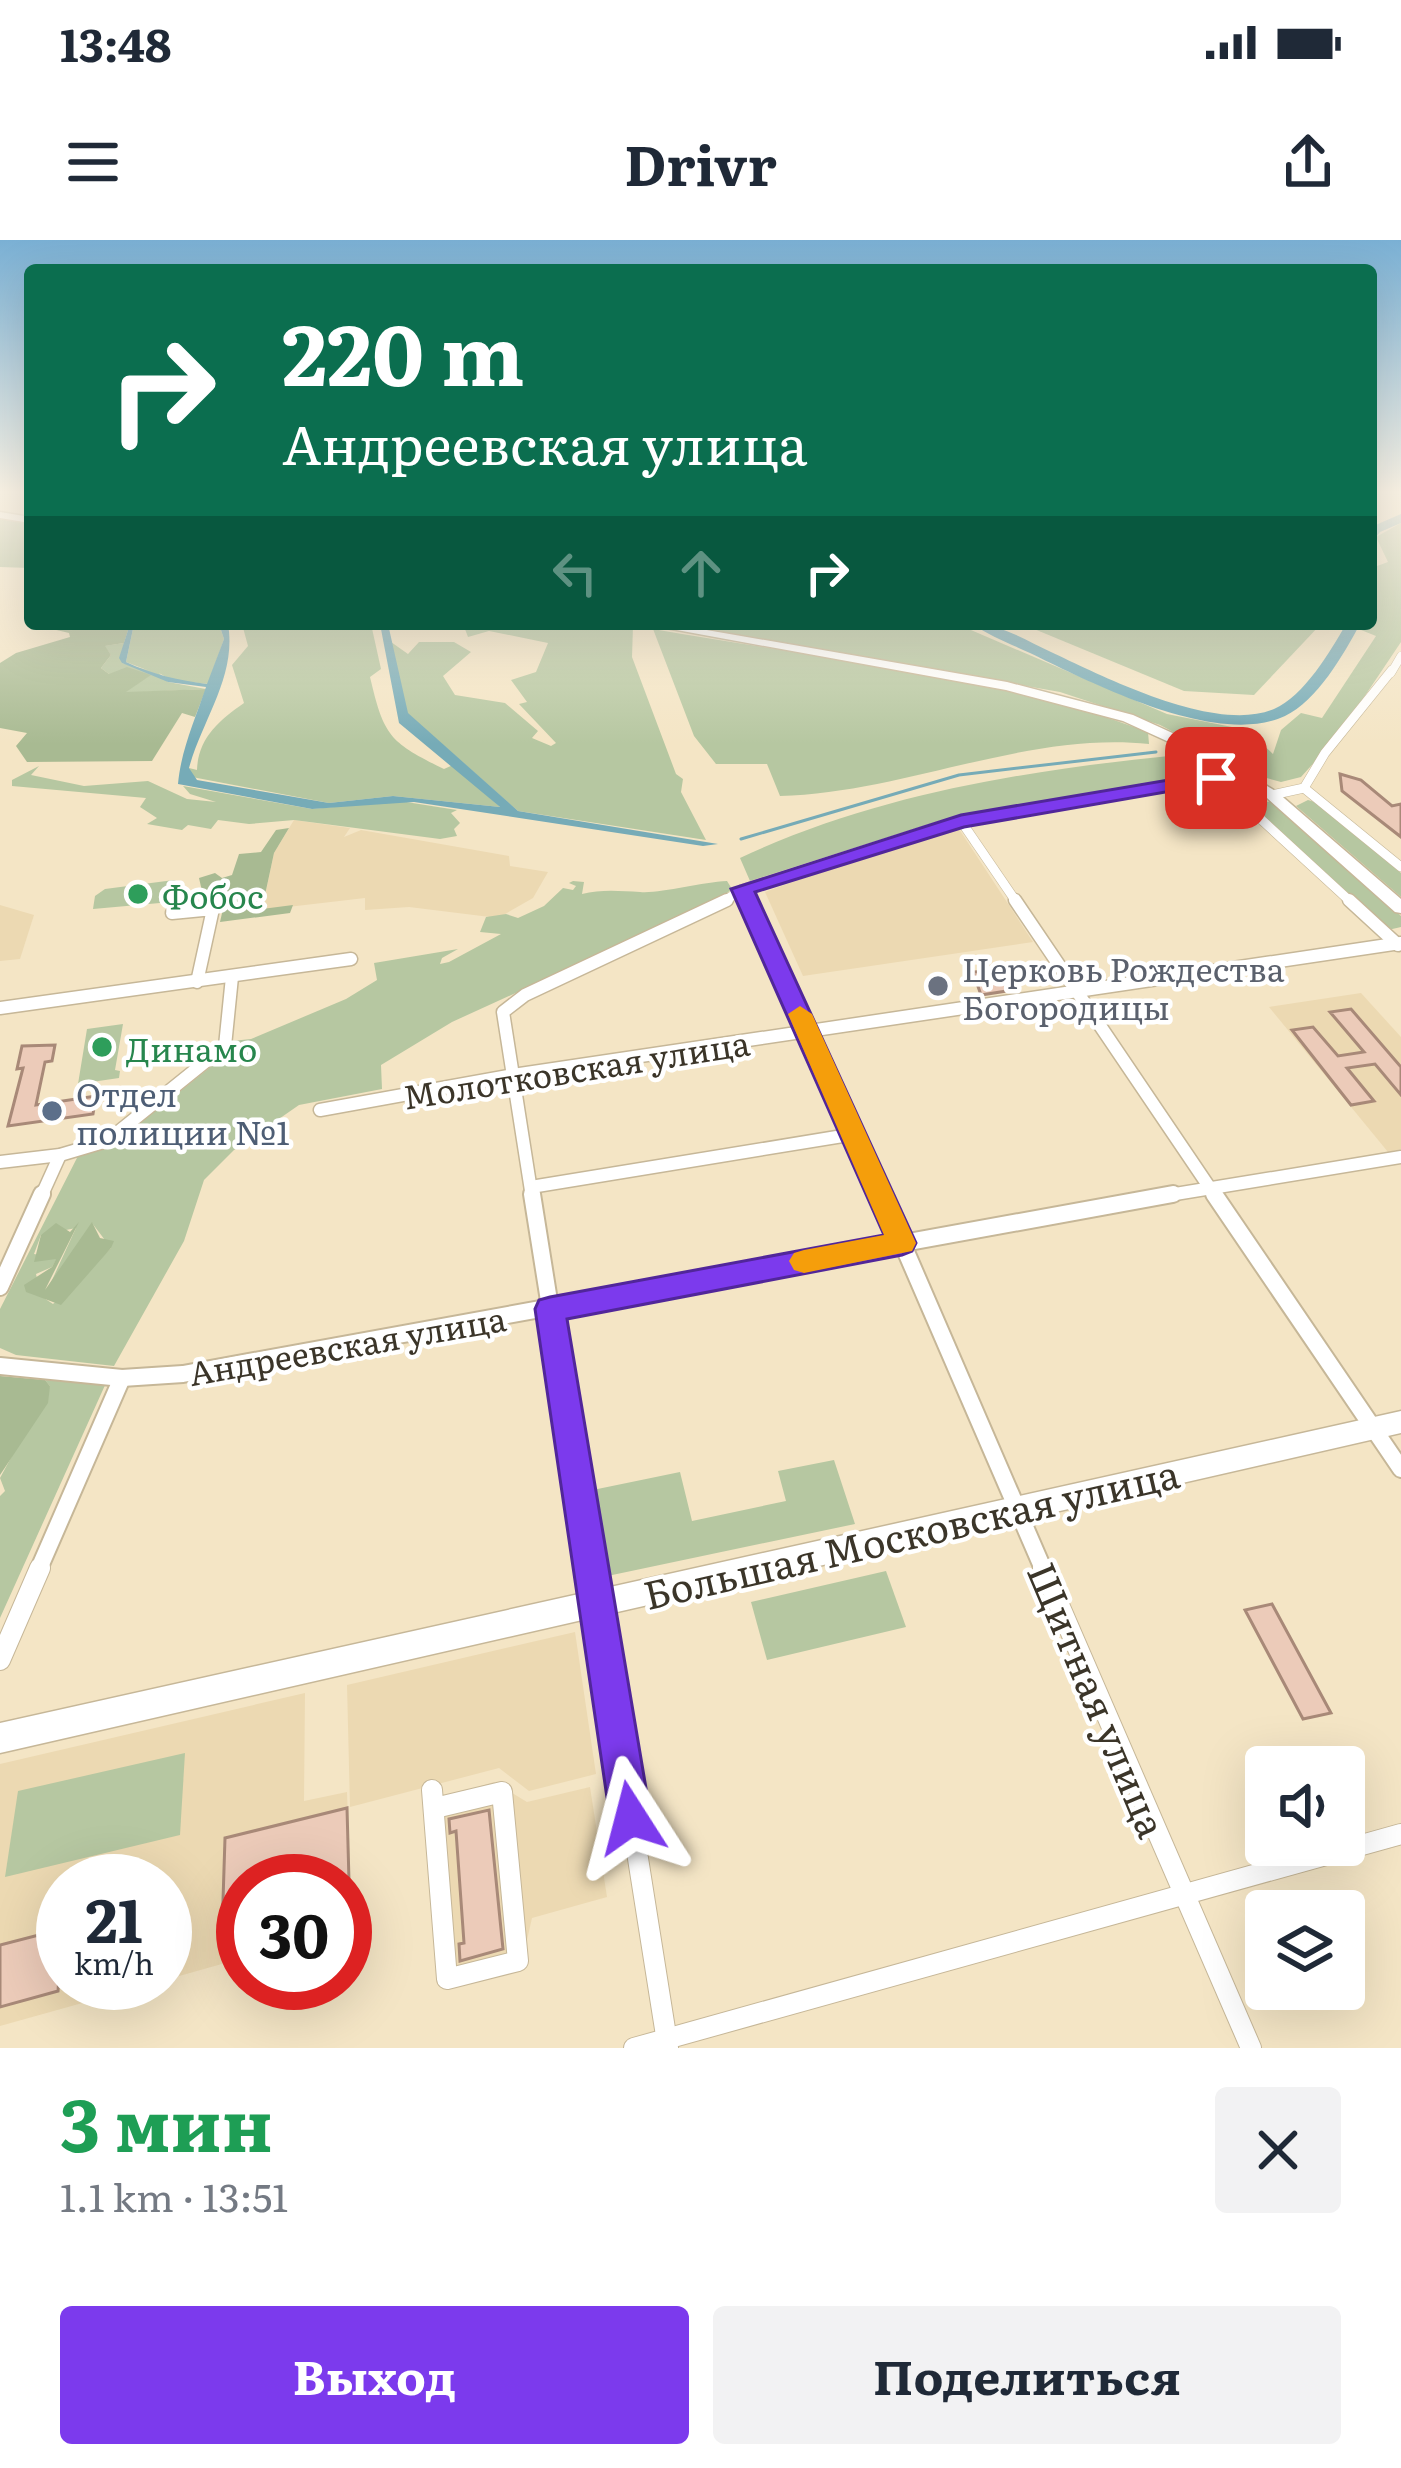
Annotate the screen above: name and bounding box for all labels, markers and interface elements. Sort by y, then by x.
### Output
text: 13:48 [60,9,171,76]
text: Drivr [624,122,777,203]
icon: menu [60,129,126,195]
icon: share [1275,129,1341,195]
text: 220 m [282,287,525,412]
icon: right [84,312,240,468]
text: Андреевская улица [282,401,808,482]
icon: left [542,540,608,606]
icon: ahead [668,540,734,606]
icon: right [794,540,860,606]
pin [1165,727,1267,829]
icon: arrive [1183,745,1249,811]
place label: Фобос [162,870,263,919]
marker: Фобос [125,881,151,907]
place label: Церковь Рождества Богородицы [962,943,1285,1030]
marker: Церковь Рождества Богородицы [925,973,951,999]
street label: Молотковская улица [399,1016,753,1120]
place label: Динамо [126,1023,257,1072]
marker: Динамо [89,1034,115,1060]
place label: Отдел полиции №1 [76,1068,290,1155]
marker: Отдел полиции №1 [39,1098,65,1124]
street label: Андреевская улица [185,1292,510,1396]
street label: Большая Московская улица [637,1442,1185,1622]
street label: Щитная улица [1015,1553,1183,1845]
map controls [1245,1746,1365,2010]
button: sound [1245,1746,1365,1866]
position arrow [568,1755,694,1881]
speed limit sign: 30 [216,1854,372,2010]
text: 21 [85,1872,143,1961]
button: layers [1245,1890,1365,2010]
text: km/h [74,1940,154,1984]
text: 3 мин [60,2067,273,2174]
button: close [1215,2087,1341,2213]
text: 1.1 km · 13:51 [60,2166,288,2224]
button: Выход [60,2306,689,2444]
button: Поделиться [713,2306,1341,2444]

